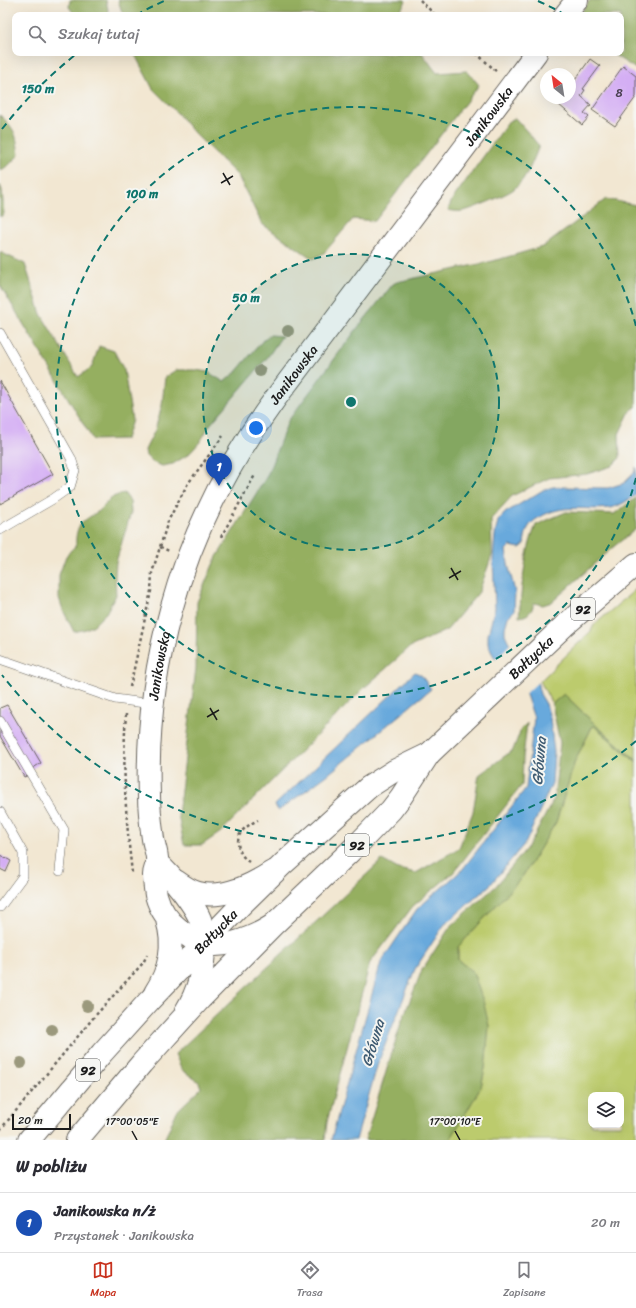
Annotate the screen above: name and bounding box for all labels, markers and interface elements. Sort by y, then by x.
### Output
search box [12,12,624,56]
text: Szukaj tutaj [58,21,139,47]
icon: search [26,23,48,45]
north arrow [540,68,576,104]
text: 150 m [22,78,55,100]
street label: Janikowska [457,80,520,152]
house number: 8 [615,82,623,104]
text: 100 m [126,183,159,205]
text: 50 m [232,287,260,309]
street label: Janikowska [262,339,324,411]
centre of rings [344,395,358,409]
your location [246,418,266,438]
pin: 1 [206,453,232,486]
road number: 92 [571,598,595,620]
street label: Janikowska [141,628,178,703]
street label: Bałtycka [502,629,560,686]
water label: Główna [524,735,554,786]
road number: 92 [345,834,369,856]
street label: Bałtycka [187,902,244,960]
water label: Główna [354,1015,393,1070]
road number: 92 [76,1059,100,1081]
map controls [588,1092,624,1128]
button: layers [588,1092,624,1128]
text: 20 m [18,1111,43,1130]
scale bar [12,1112,71,1131]
text: 17°00'05"E [106,1113,160,1131]
text: 17°00'10"E [430,1113,482,1131]
text: W pobliżu [16,1151,87,1181]
text: Janikowska n/ż [54,1198,156,1224]
text: 1 [26,1211,32,1234]
text: 20 m [591,1211,620,1234]
text: Przystanek · Janikowska [54,1224,194,1247]
tab: Mapa [90,1259,116,1302]
tab: Trasa [297,1259,322,1302]
tab: Zapisane [503,1259,546,1302]

